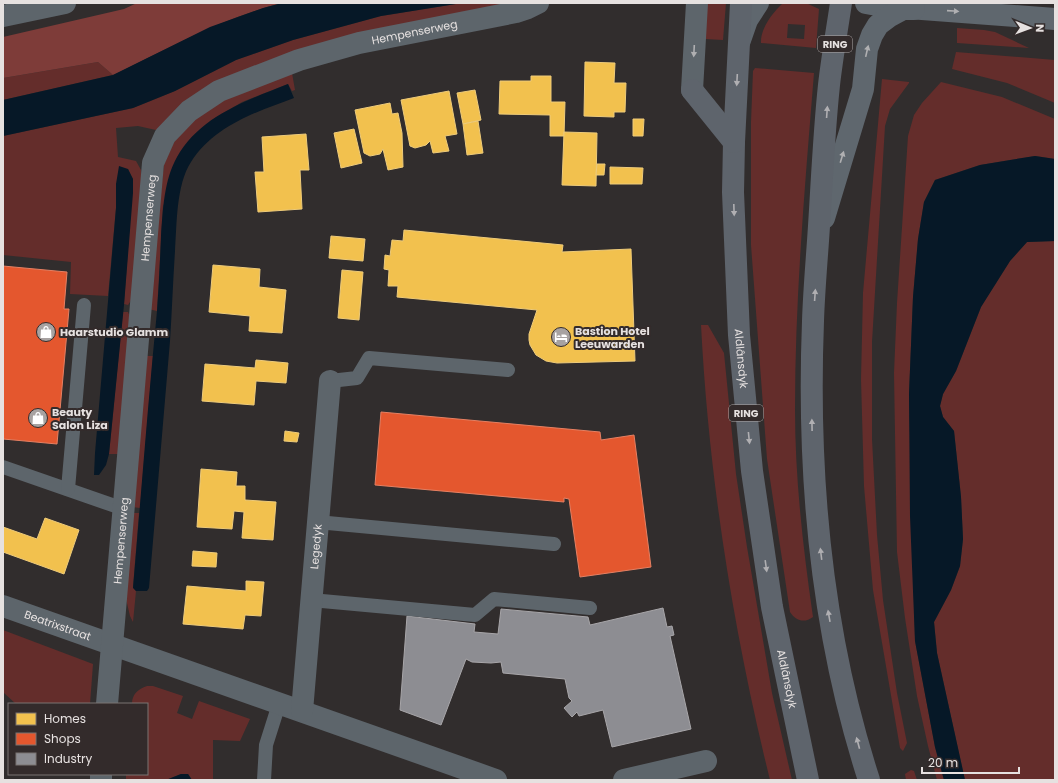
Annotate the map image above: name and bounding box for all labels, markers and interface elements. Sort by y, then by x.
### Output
one-way arrow [947,8,959,15]
north arrow [1010,8,1050,48]
street label: Hempenserweg [370,16,459,48]
text: N [1032,24,1048,32]
road number: RING [818,36,852,52]
one-way arrow [691,45,698,57]
one-way arrow [864,45,870,57]
one-way arrow [734,74,741,86]
one-way arrow [824,106,831,118]
one-way arrow [839,151,845,163]
street label: Hempenserweg [137,174,160,262]
one-way arrow [731,204,737,217]
one-way arrow [811,289,818,301]
shop icon: Haarstudio Glamm [35,321,57,343]
place label: Bastion Hotel Leeuwarden [575,323,650,352]
place label: Haarstudio Glamm [60,324,169,340]
hotel icon: Bastion Hotel Leeuwarden [550,326,572,348]
street label: Aldlânsdyk [731,328,752,389]
place label: Beauty Salon Liza [52,404,108,433]
road number: RING [729,405,763,421]
shop icon: Beauty Salon Liza [27,407,49,429]
one-way arrow [809,418,815,431]
one-way arrow [746,432,752,444]
street label: Hempenserweg [109,497,133,585]
street label: Legedyk [306,523,326,570]
one-way arrow [818,548,824,560]
one-way arrow [763,560,769,573]
street label: Beatrixstraat [22,606,93,644]
one-way arrow [826,610,832,622]
street label: Aldlânsdyk [773,648,801,710]
legend [8,703,148,775]
text: Homes [44,710,86,727]
text: Shops [44,730,81,747]
one-way arrow [855,737,861,749]
scale bar [922,749,1019,775]
text: Industry [44,750,93,767]
text: 20 m [928,754,958,771]

